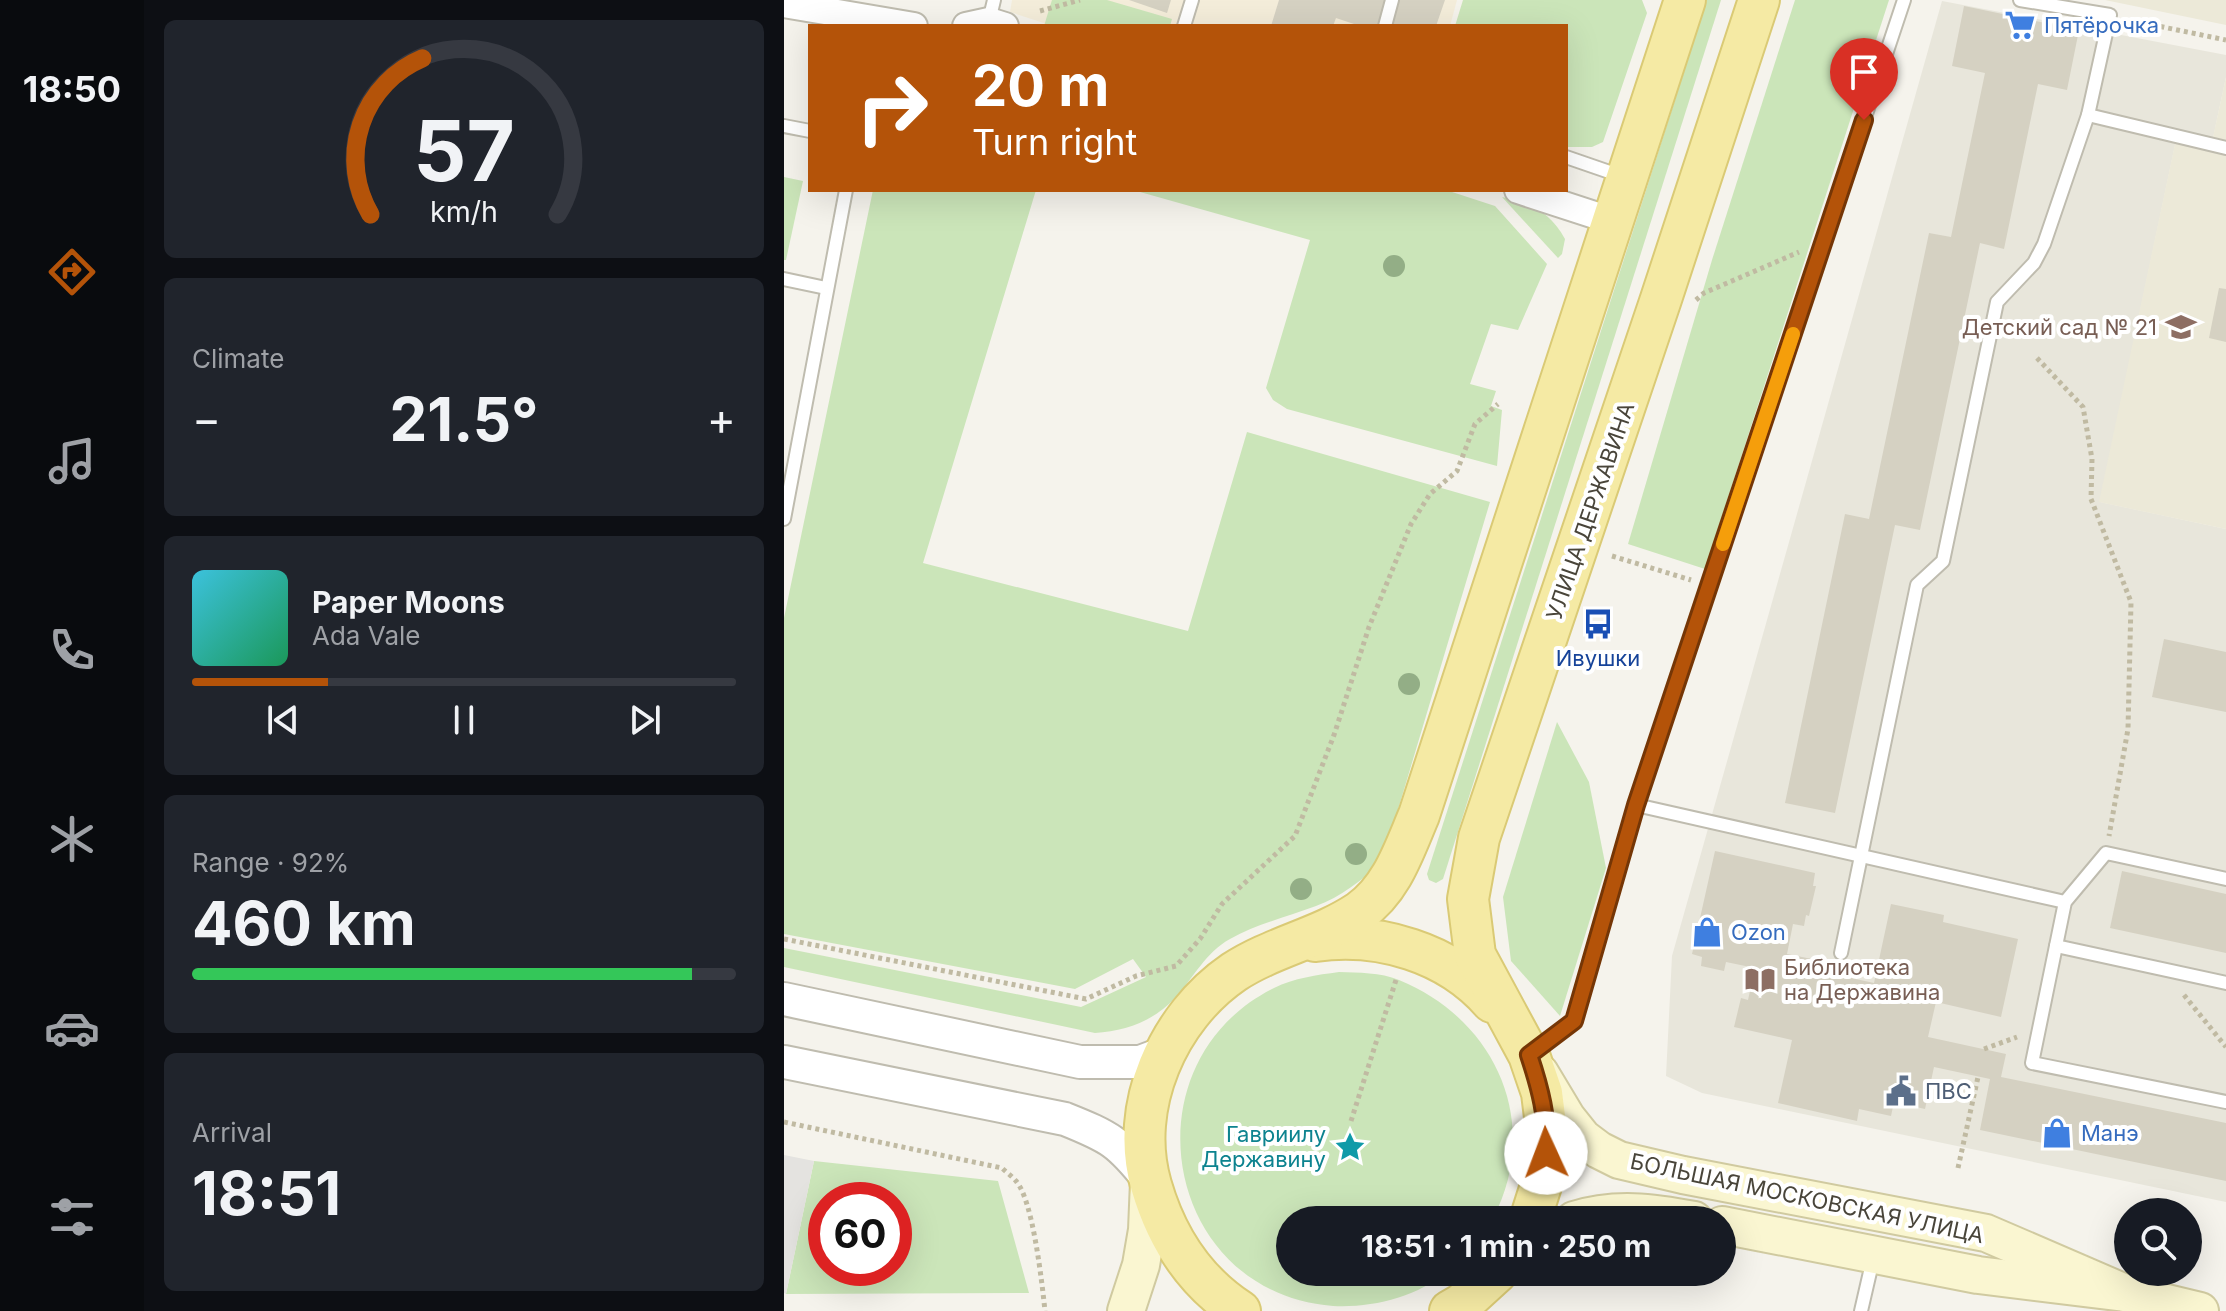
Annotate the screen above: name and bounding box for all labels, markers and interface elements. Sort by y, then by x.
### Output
supermarket icon: Пятёрочка [2003,8,2037,42]
place label: Пятёрочка [2044,12,2159,38]
pin [1830,38,1898,120]
icon: arrive [1842,50,1886,94]
text: 20 m [972,52,1109,120]
icon: right [840,56,944,160]
text: 18:50 [23,67,121,111]
text: 57 [413,100,515,201]
text: Turn right [972,120,1137,164]
text: km/h [430,194,498,229]
icon: directions [44,244,100,300]
school or university icon: Детский сад № 21 [2164,310,2198,344]
place label: Детский сад № 21 [1962,314,2157,340]
text: Climate [192,343,284,374]
text: 21.5° [390,383,538,455]
text: − [192,392,221,446]
text: + [707,392,736,446]
street label: УЛИЦА ДЕРЖАВИНА [1541,399,1639,623]
icon: music [44,433,100,489]
text: Paper Moons [312,584,505,620]
bus stop icon: Ивушки [1581,607,1615,641]
text: Ada Vale [312,620,420,651]
icon: phone [44,622,100,678]
place label: Ивушки [1556,645,1640,671]
icon: previous [261,698,305,742]
icon: pause [442,698,486,742]
icon: next [623,698,667,742]
icon: climate [44,811,100,867]
text: Range · 92% [192,847,349,878]
text: 460 km [192,887,416,959]
shop icon: Ozon [1690,915,1724,949]
place label: Ozon [1731,919,1786,945]
place label: Библиотека на Державина [1784,954,1940,1005]
library icon: Библиотека на Державина [1743,963,1777,997]
icon: car [44,1000,100,1056]
public building icon: ПВС [1884,1074,1918,1108]
place label: ПВС [1925,1078,1972,1104]
position arrow [1504,1111,1588,1195]
shop icon: Манэ [2040,1116,2074,1150]
text: Arrival [192,1117,272,1148]
place label: Манэ [2081,1120,2139,1146]
place label: Гавриилу Державину [1201,1121,1326,1172]
place icon: Гавриилу Державину [1333,1130,1367,1164]
street label: БОЛЬШАЯ МОСКОВСКАЯ УЛИЦА [1628,1148,1986,1248]
text: 18:51 [192,1157,341,1229]
speed limit sign: 60 [808,1182,912,1286]
icon: filters [44,1189,100,1245]
map controls [2114,1198,2202,1286]
button: search [2114,1198,2202,1286]
text: 18:51 · 1 min · 250 m [1361,1228,1651,1264]

